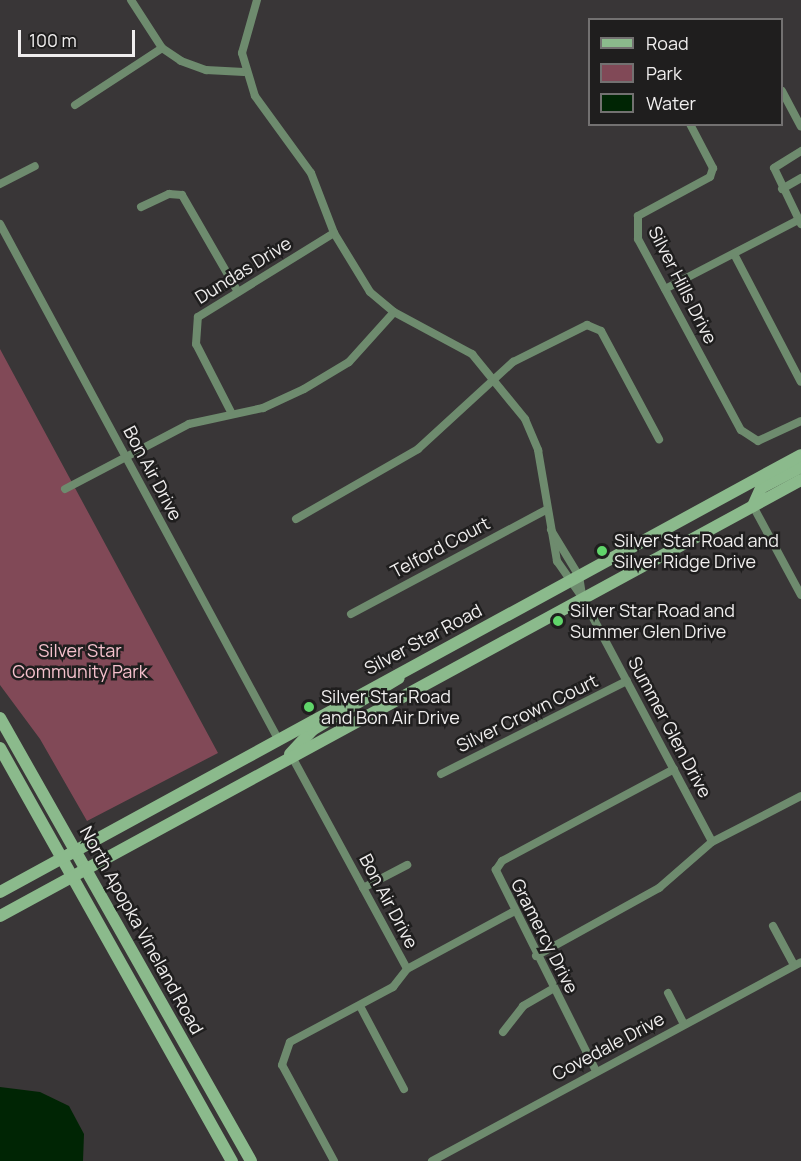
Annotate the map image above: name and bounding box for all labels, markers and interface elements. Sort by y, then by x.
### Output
scale bar [21,18,138,56]
legend [588,18,783,126]
text: 100 m [29,28,77,52]
text: Road [646,31,689,55]
text: Park [646,61,682,85]
text: Water [646,91,696,115]
street label: Silver Hills Drive [644,223,722,347]
street label: Dundas Drive [191,232,295,308]
street label: Bon Air Drive [119,422,187,524]
street label: Telford Court [387,512,493,582]
place label: Silver Star Road and Silver Ridge Drive [614,530,779,572]
marker: Silver Star Road and Silver Ridge Drive [595,544,609,558]
street label: Silver Star Road [361,599,485,679]
place label: Silver Star Road and Summer Glen Drive [570,600,735,642]
marker: Silver Star Road and Summer Glen Drive [551,614,565,628]
park label: Silver Star Community Park [12,640,148,682]
street label: Summer Glen Drive [624,653,716,801]
street label: Silver Crown Court [453,669,601,757]
place label: Silver Star Road and Bon Air Drive [321,686,460,728]
marker: Silver Star Road and Bon Air Drive [302,700,316,714]
street label: North Apopka Vineland Road [76,822,208,1038]
street label: Bon Air Drive [355,850,423,952]
street label: Gramercy Drive [507,875,583,997]
street label: Covedale Drive [548,1007,668,1085]

